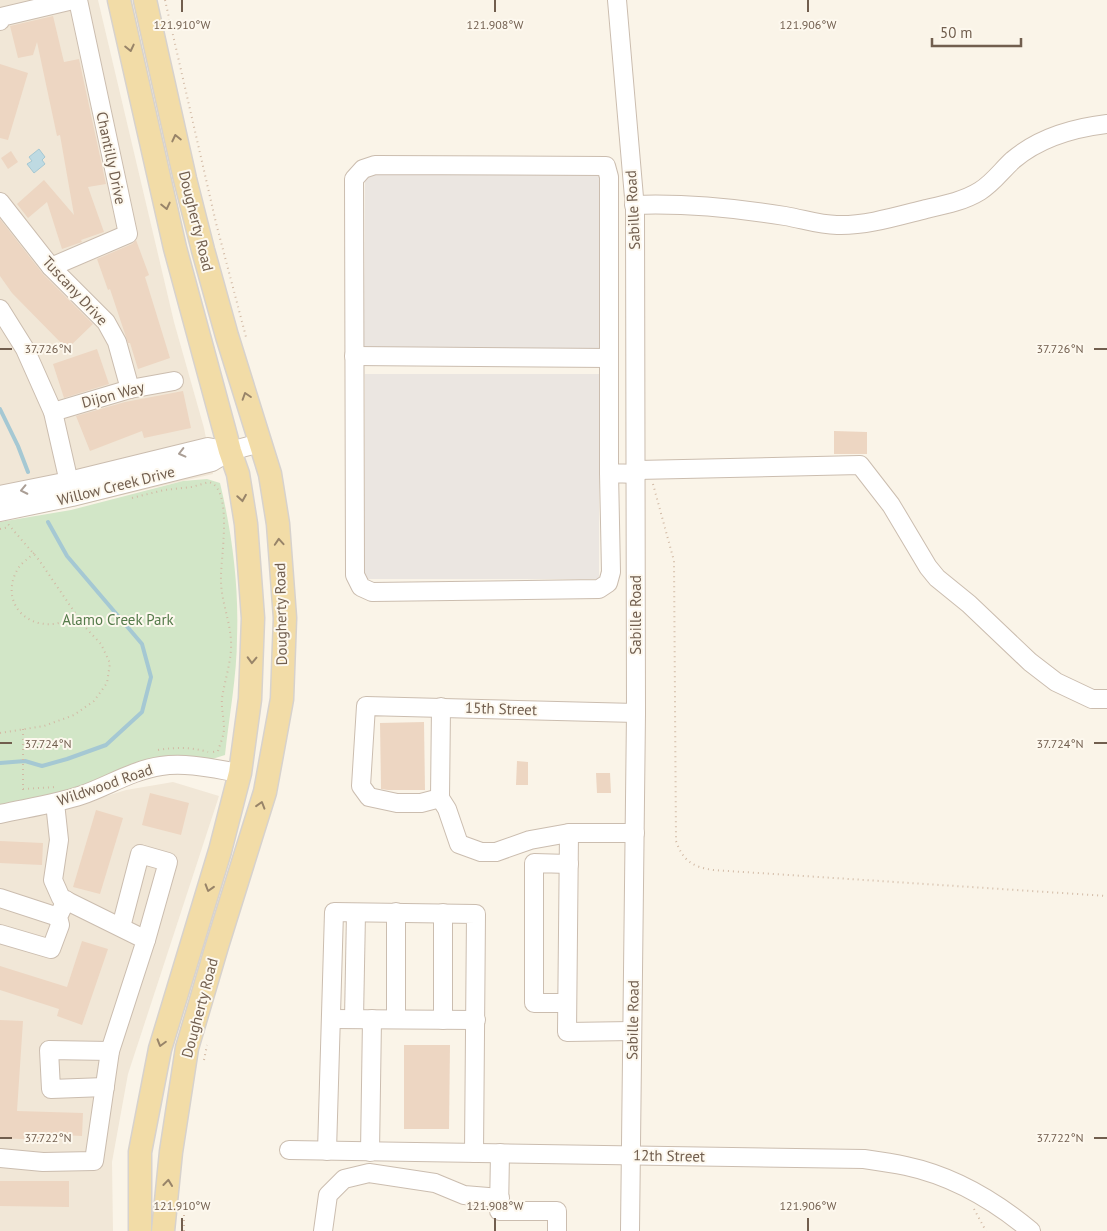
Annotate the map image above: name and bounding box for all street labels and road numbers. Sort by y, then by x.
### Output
street label: Chantilly Drive [92,110,131,206]
street label: Dougherty Road [175,169,218,273]
street label: Sabille Road [621,170,644,250]
street label: Tuscany Drive [39,252,112,329]
street label: Dijon Way [79,377,146,412]
street label: Willow Creek Drive [55,462,177,509]
street label: Dougherty Road [270,563,291,666]
street label: Sabille Road [626,575,645,655]
street label: 15th Street [465,698,537,719]
street label: Wildwood Road [55,759,155,810]
street label: Dougherty Road [177,956,222,1060]
street label: Sabille Road [622,980,643,1060]
street label: 12th Street [633,1145,705,1166]

